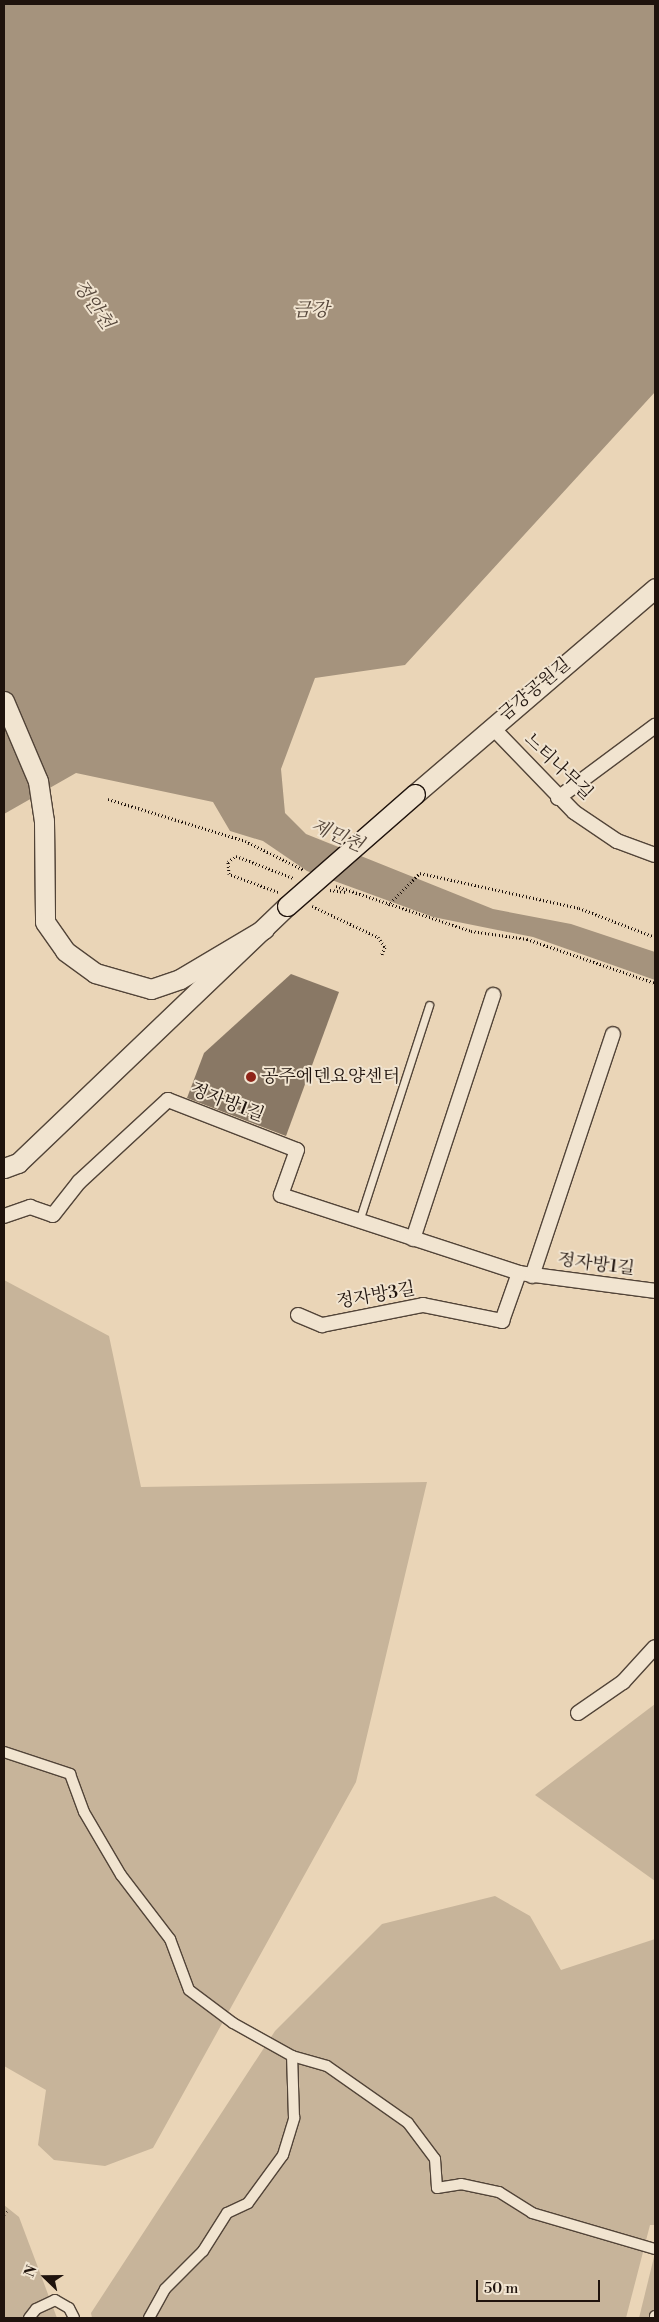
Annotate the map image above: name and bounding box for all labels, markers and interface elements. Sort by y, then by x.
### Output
water label: 정안천 [68,276,118,334]
water label: 금강 [293,300,329,322]
street label: 금강공원길 [495,654,575,726]
street label: 느티나무길 [519,729,597,805]
water label: 제민천 [307,814,367,858]
place label: 공주에덴요양센터 [261,1066,400,1088]
marker: 공주에덴요양센터 [245,1071,257,1083]
street label: 정자방1길 [187,1079,267,1127]
street label: 정자방1길 [556,1250,636,1280]
street label: 정자방3길 [335,1278,417,1314]
north arrow [20,2252,70,2302]
text: N [21,2263,42,2280]
scale bar [479,2270,603,2302]
text: 50 m [484,2279,518,2298]

